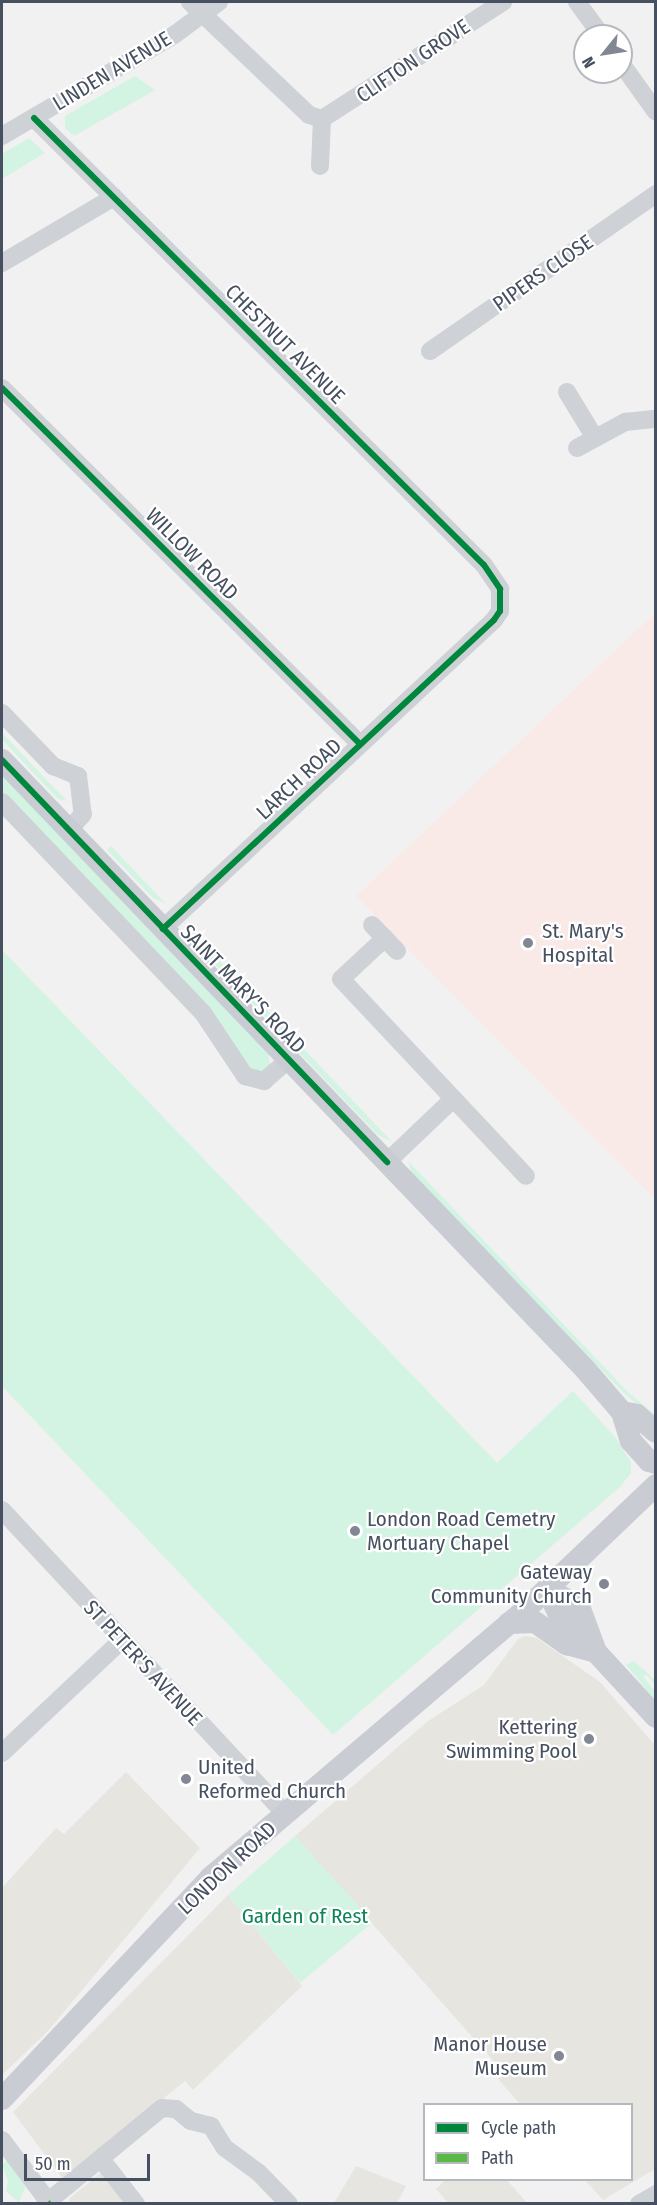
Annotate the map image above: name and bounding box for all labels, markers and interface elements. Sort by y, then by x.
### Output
street label: CLIFTON GROVE [351,14,475,108]
north arrow [573,24,633,84]
street label: LINDEN AVENUE [48,26,176,116]
text: N [578,53,599,71]
street label: PIPERS CLOSE [488,229,598,317]
street label: CHESTNUT AVENUE [220,279,350,409]
street label: WILLOW ROAD [141,503,243,605]
street label: LARCH ROAD [251,733,347,825]
place label: St. Mary's Hospital [542,918,624,968]
street label: SAINT MARY'S ROAD [175,920,311,1058]
marker: St. Mary's Hospital [519,934,537,952]
place label: London Road Cemetry Mortuary Chapel [367,1506,555,1556]
marker: London Road Cemetry Mortuary Chapel [348,1524,362,1538]
place label: Gateway Community Church [431,1559,592,1609]
marker: Gateway Community Church [597,1577,611,1591]
street label: ST PETER'S AVENUE [78,1595,208,1731]
place label: Kettering Swimming Pool [446,1714,577,1764]
marker: Kettering Swimming Pool [582,1732,596,1746]
place label: United Reformed Church [198,1754,346,1804]
marker: United Reformed Church [179,1772,193,1786]
street label: LONDON ROAD [173,1816,281,1920]
park label: Garden of Rest [242,1903,368,1929]
place label: Manor House Museum [433,2031,547,2081]
marker: Manor House Museum [552,2049,566,2063]
legend [423,2103,633,2181]
text: Cycle path [481,2117,556,2139]
scale bar [27,2142,153,2180]
text: Path [481,2147,514,2169]
text: 50 m [35,2153,71,2175]

